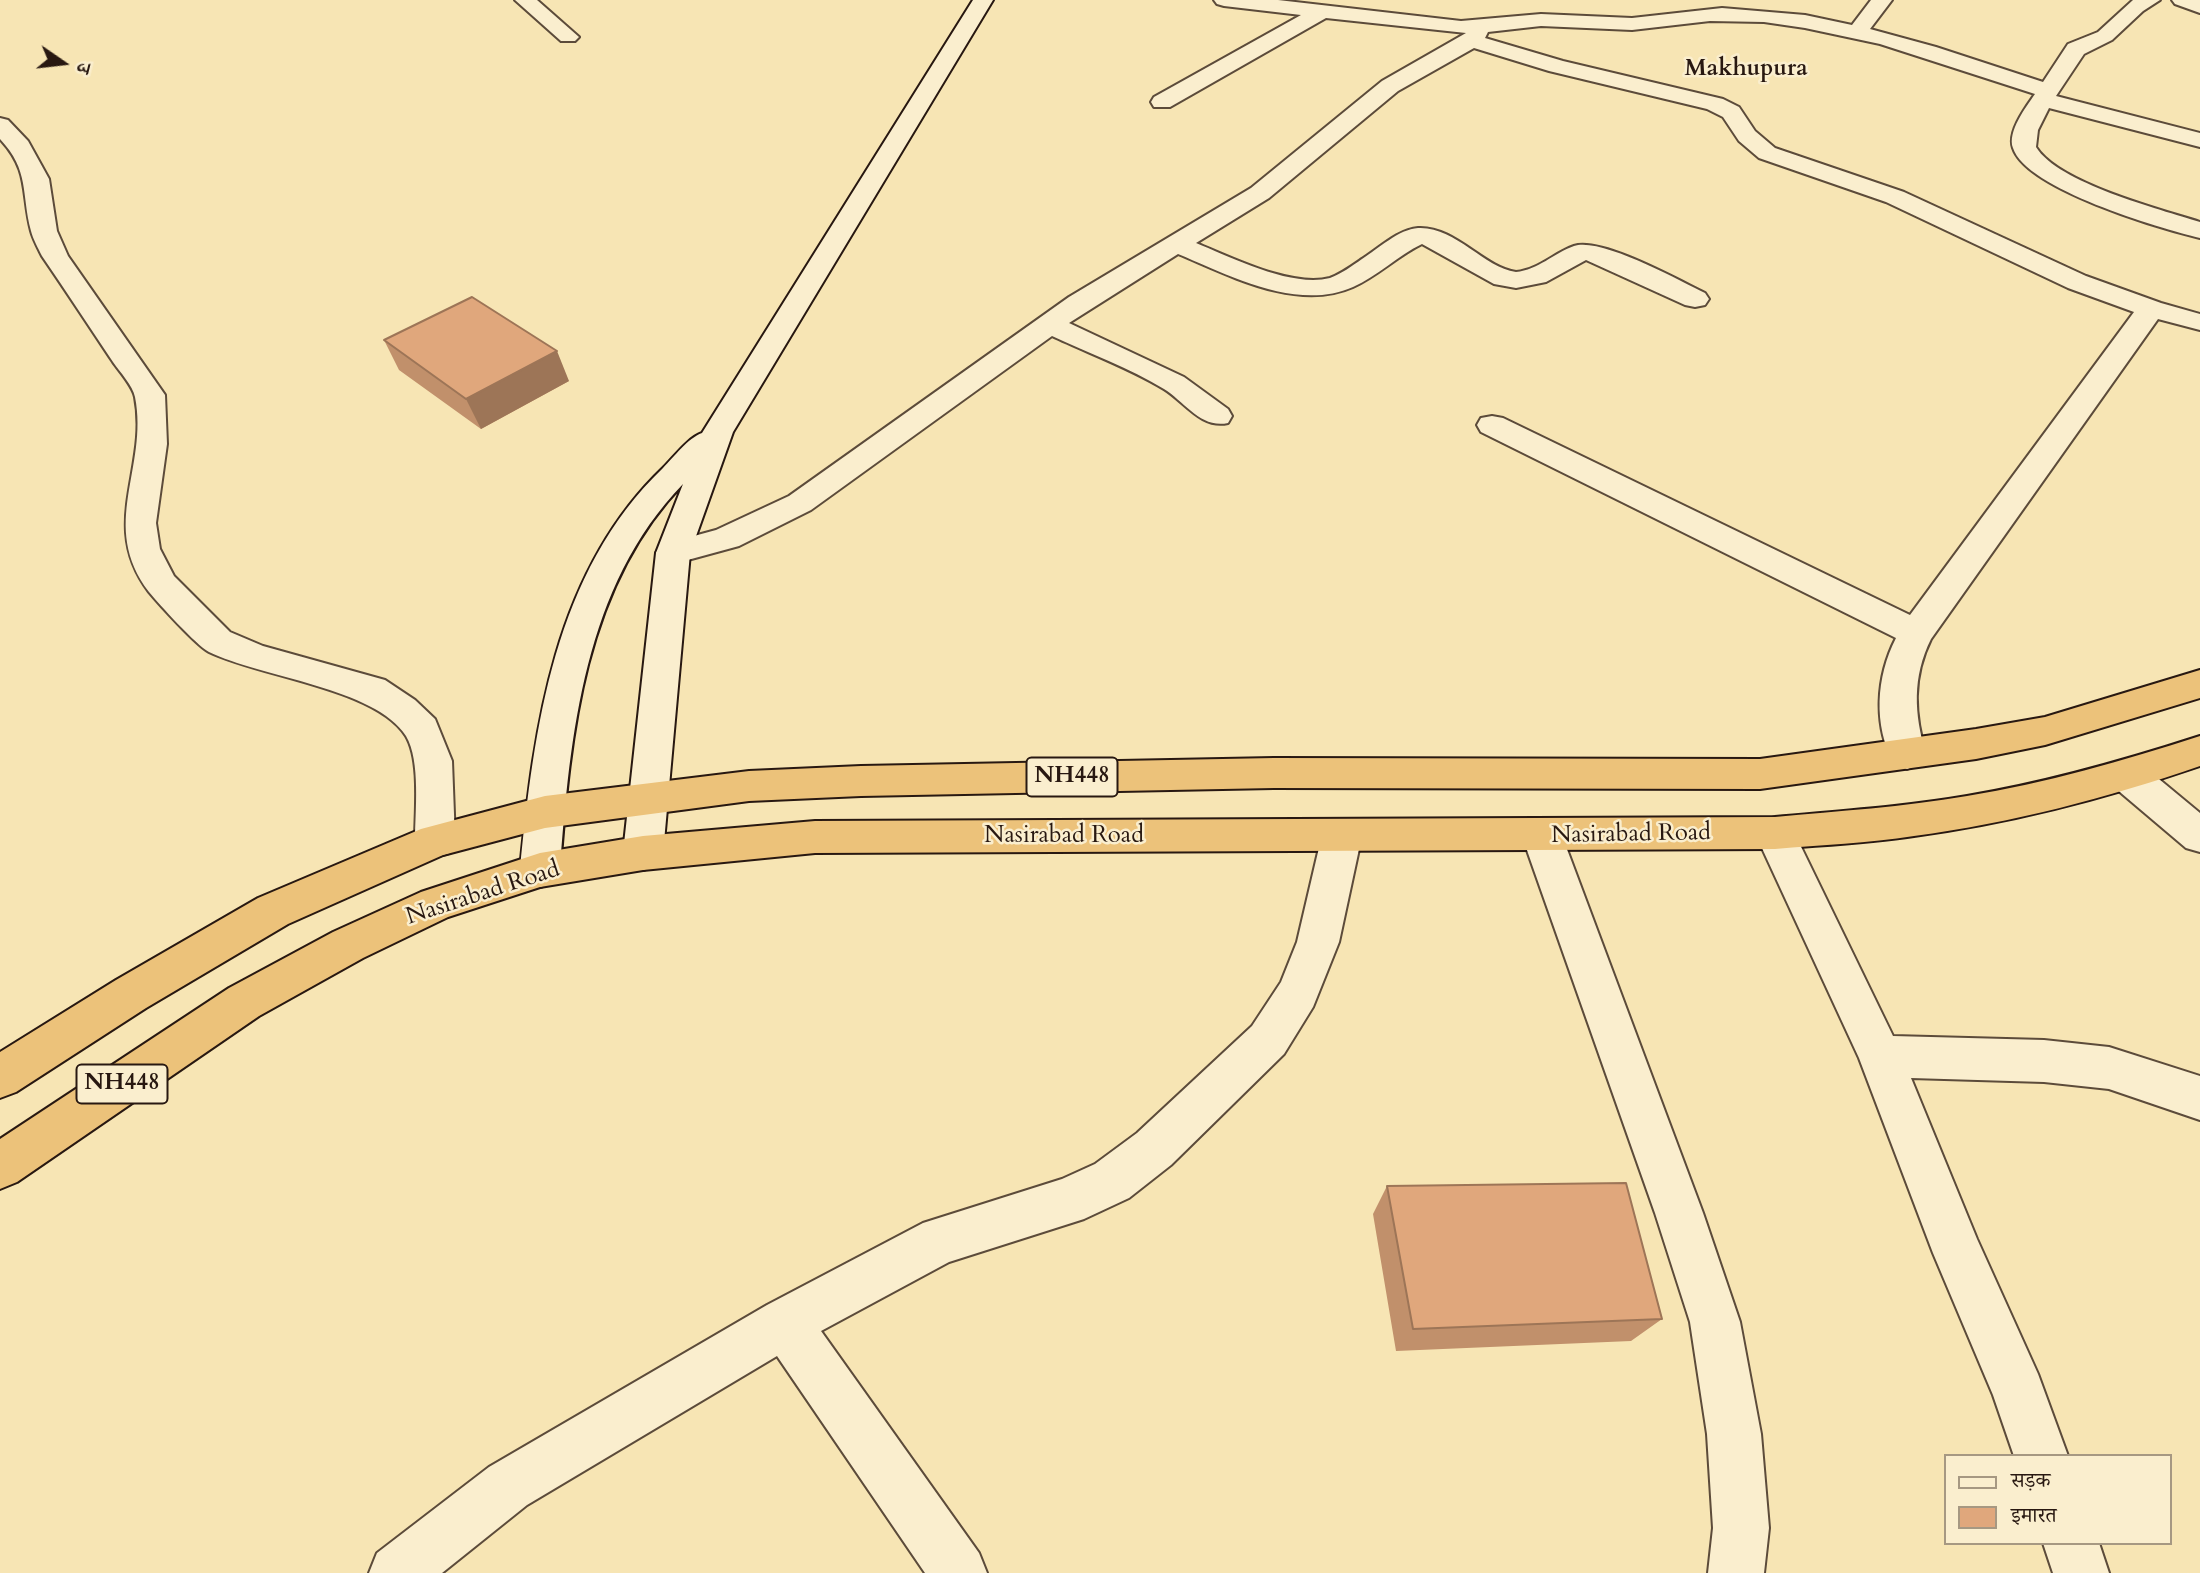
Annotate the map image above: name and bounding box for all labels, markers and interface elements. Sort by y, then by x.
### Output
north arrow [28,28,98,98]
district label: Makhupura [1684,56,1808,84]
text: उ [70,60,97,76]
road number: NH448 [1026,758,1118,796]
street label: Nasirabad Road [1551,819,1711,851]
street label: Nasirabad Road [984,822,1144,850]
street label: Nasirabad Road [402,856,564,932]
road number: NH448 [76,1064,168,1104]
legend [1944,1454,2172,1545]
text: सड़क [2011,1466,2050,1495]
text: इमारत [2011,1501,2057,1530]

